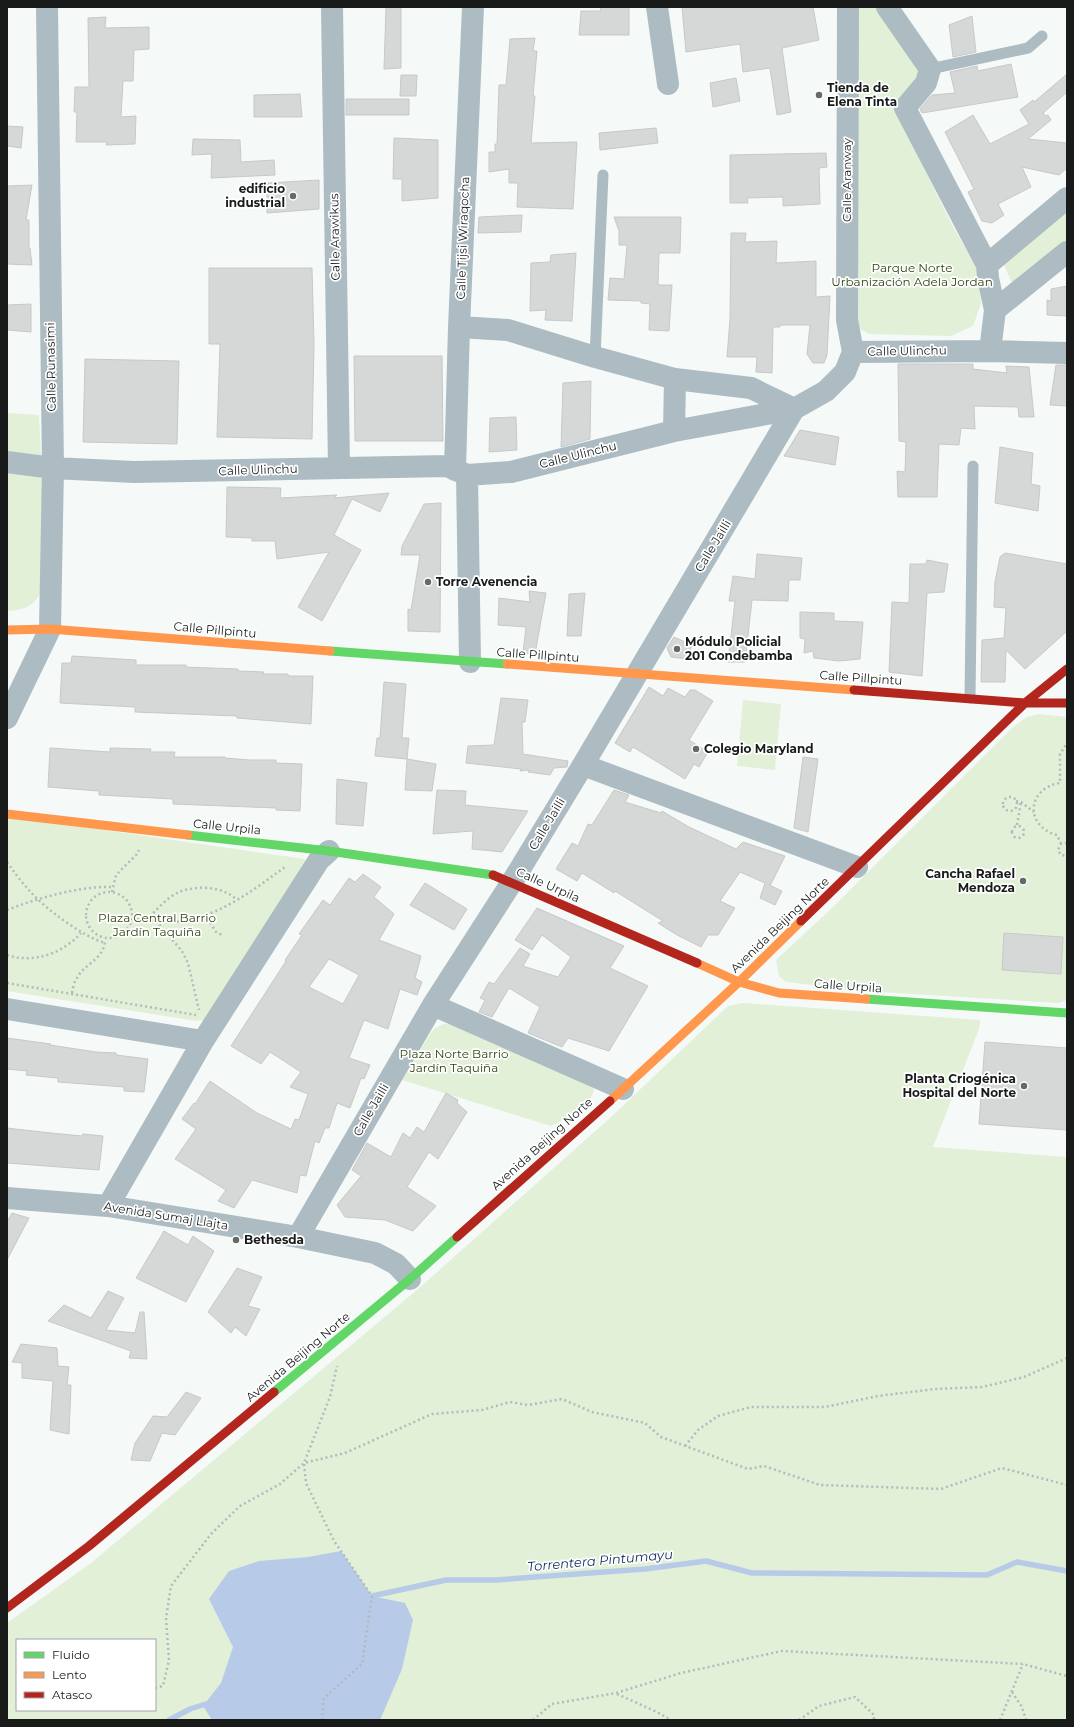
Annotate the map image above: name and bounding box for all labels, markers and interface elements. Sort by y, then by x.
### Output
place label: Tienda de Elena Tinta [827,80,897,109]
marker: Tienda de Elena Tinta [814,90,824,100]
street label: Calle Aranway [839,138,854,222]
street label: Calle Tijsi Wiraqocha [453,176,472,300]
place label: edificio industrial [225,181,285,210]
marker: edificio industrial [288,191,298,201]
street label: Calle Arawikus [326,193,343,281]
park label: Parque Norte Urbanización Adela Jordan [831,260,993,289]
street label: Calle Runasimi [42,322,59,412]
street label: Calle Ulinchu [867,342,947,359]
street label: Calle Ulinchu [538,438,618,471]
street label: Calle Ulinchu [218,461,298,478]
street label: Calle Jailli [691,517,734,575]
place label: Torre Avenencia [436,574,538,589]
marker: Torre Avenencia [423,577,433,587]
street label: Calle Pillpintu [173,618,257,641]
place label: Módulo Policial 201 Condebamba [685,634,793,663]
street label: Calle Pillpintu [496,644,580,665]
marker: Módulo Policial 201 Condebamba [672,644,682,654]
street label: Calle Pillpintu [819,667,903,688]
place label: Colegio Maryland [704,741,814,756]
marker: Colegio Maryland [691,744,701,754]
street label: Calle Jailli [525,795,568,853]
street label: Calle Urpila [192,815,262,838]
street label: Calle Urpila [514,864,582,905]
place label: Cancha Rafael Mendoza [925,866,1015,895]
street label: Avenida Beijing Norte [727,874,832,976]
marker: Cancha Rafael Mendoza [1018,876,1028,886]
park label: Plaza Central Barrio Jardín Taquiña [98,910,216,939]
street label: Calle Urpila [813,976,883,995]
park label: Plaza Norte Barrio Jardín Taquiña [400,1046,508,1075]
place label: Planta Criogénica Hospital del Norte [902,1071,1016,1100]
street label: Calle Jailli [349,1081,392,1139]
marker: Planta Criogénica Hospital del Norte [1019,1081,1029,1091]
street label: Avenida Beijing Norte [488,1094,595,1193]
street label: Avenida Sumaj Llajta [103,1198,229,1233]
place label: Bethesda [244,1232,304,1247]
marker: Bethesda [231,1235,241,1245]
street label: Avenida Beijing Norte [243,1309,353,1405]
water label: Torrentera Pintumayu [527,1546,674,1574]
legend [16,1639,156,1711]
text: Fluido [52,1647,90,1662]
text: Lento [52,1667,87,1682]
text: Atasco [52,1687,92,1702]

